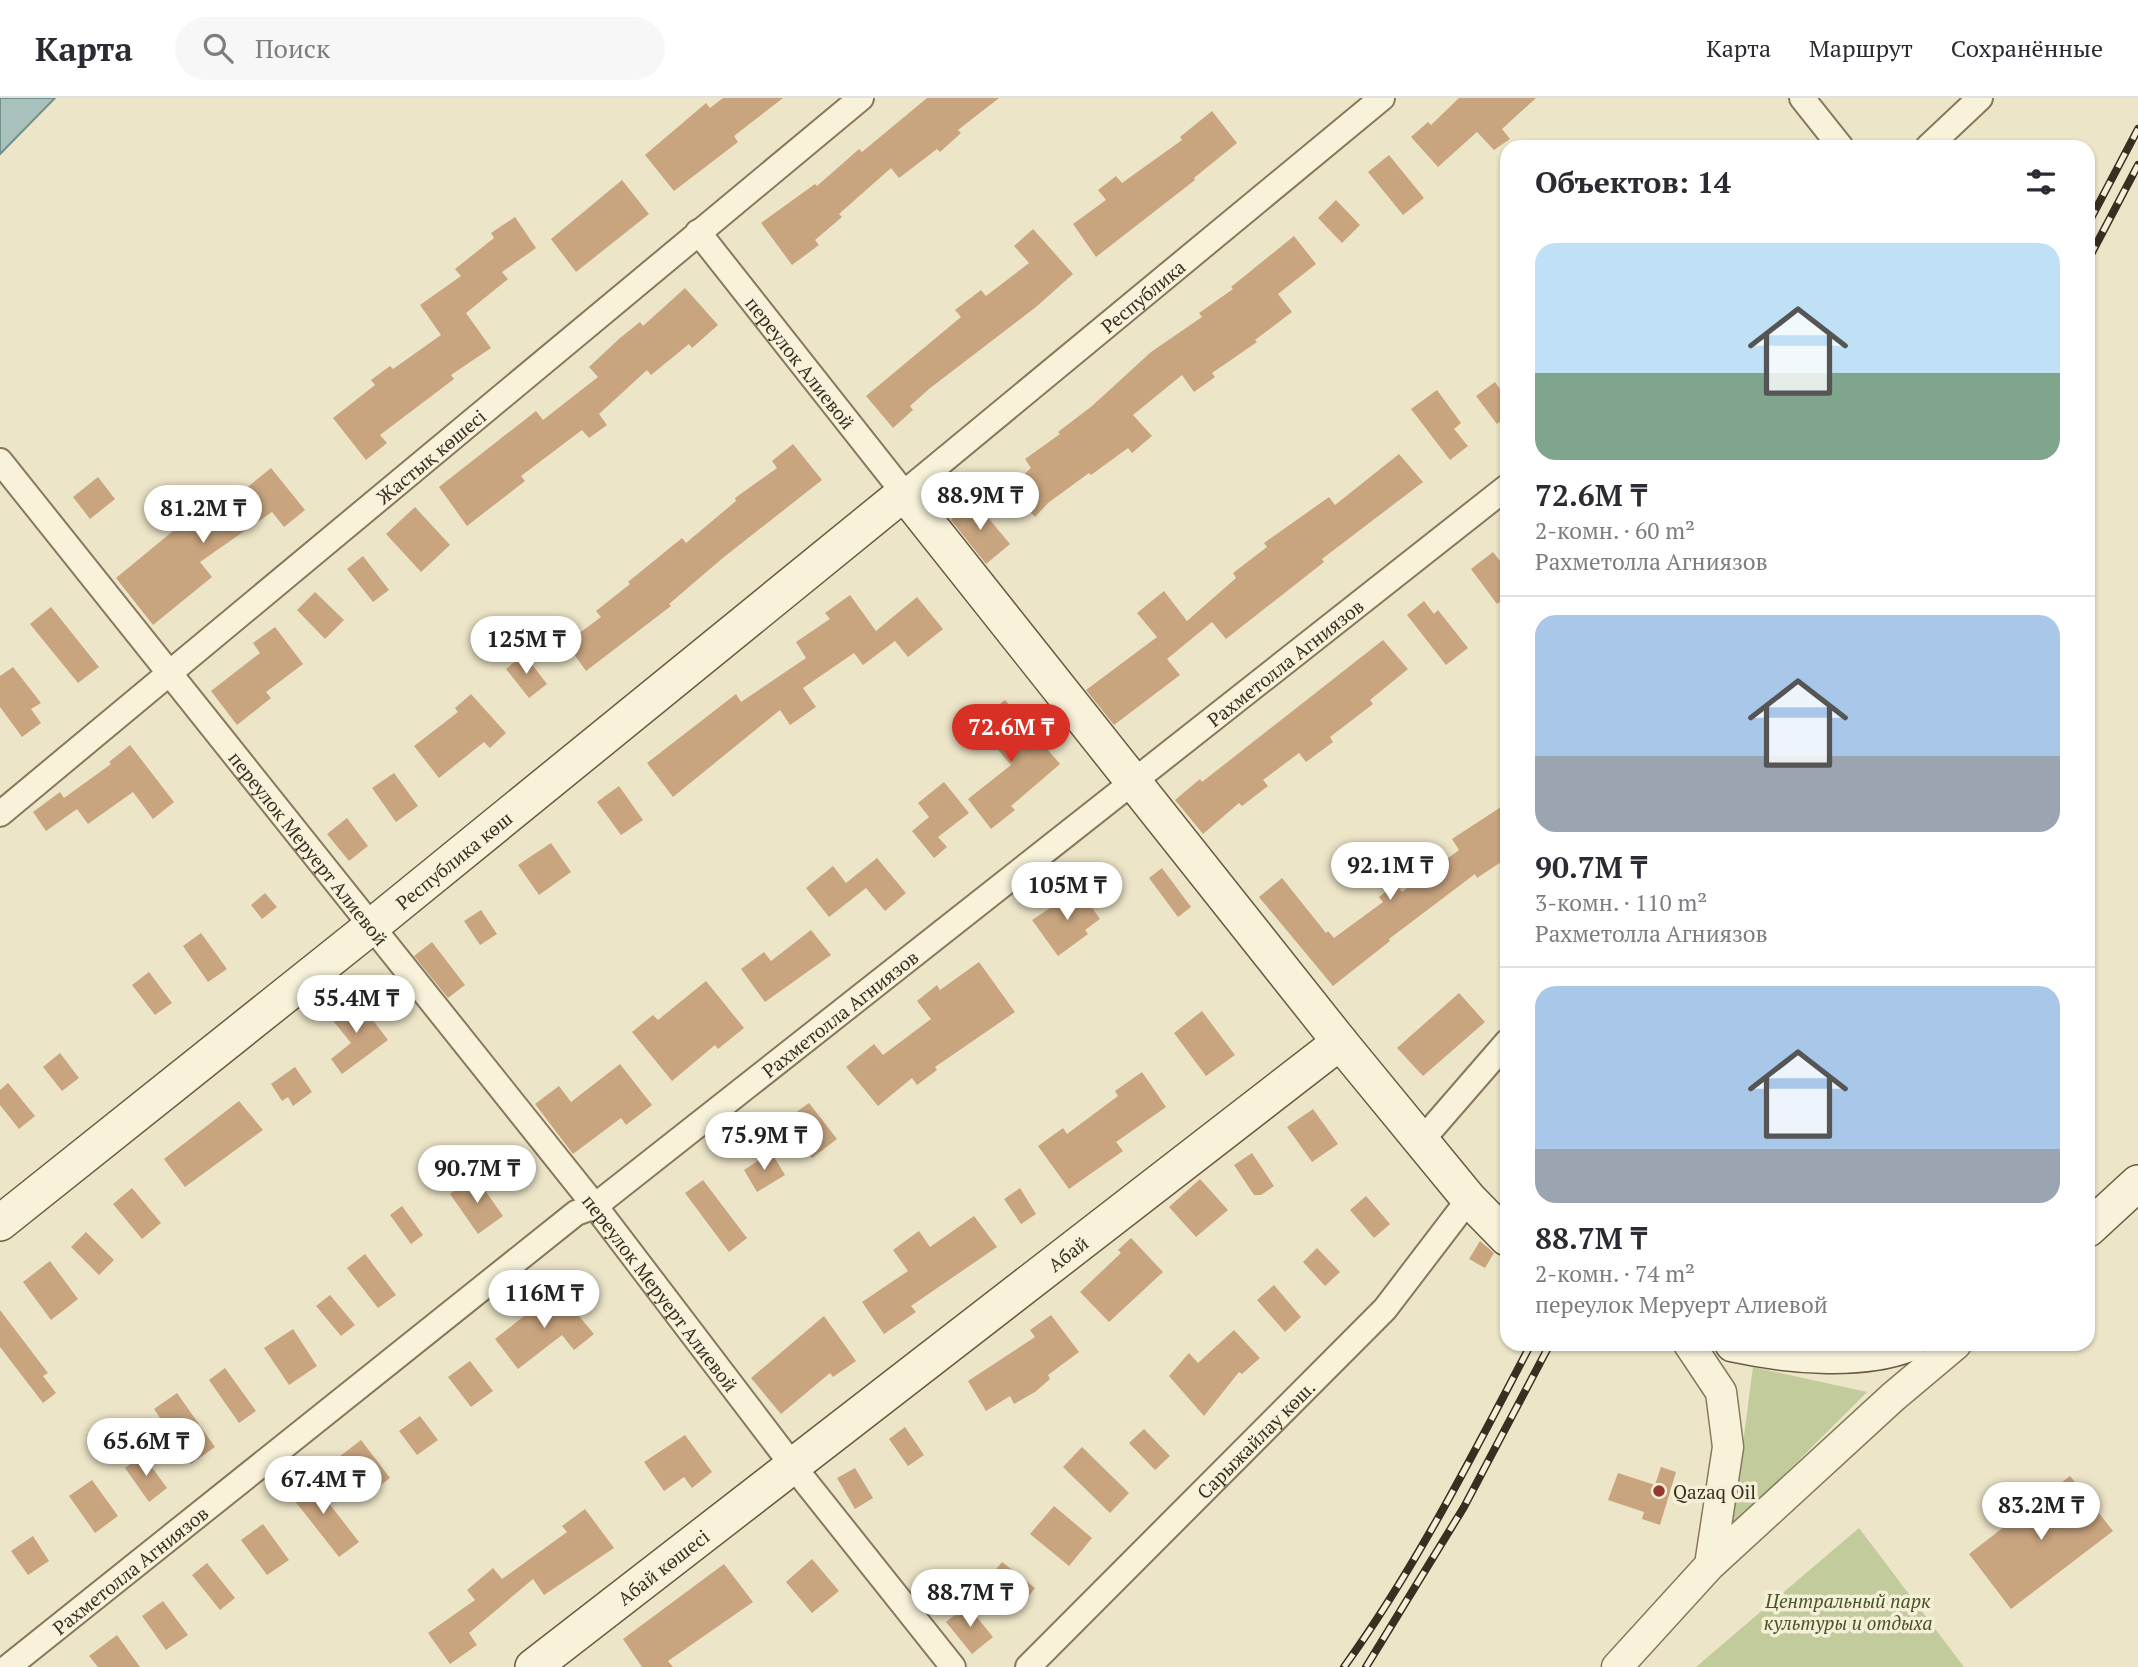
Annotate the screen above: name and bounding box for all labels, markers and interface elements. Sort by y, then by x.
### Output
search box [175,17,665,80]
text: Карта [35,27,133,70]
icon: search [199,29,237,67]
text: Поиск [255,31,330,65]
text: Карта [1706,32,1771,64]
text: Маршрут [1809,32,1913,64]
text: Сохранённые [1951,32,2103,64]
text: Объектов: 14 [1535,162,1731,202]
icon: filters [2022,163,2060,201]
street label: Республика [1095,253,1190,338]
icon: home [1735,288,1861,414]
street label: переулок Алиевой [741,291,861,434]
street label: Жастық көшесі [370,403,491,509]
pin: 88.9M ₸ [915,472,1045,532]
text: 72.6M ₸ [1535,475,1647,515]
text: 88.9M ₸ [937,479,1023,510]
pin: 81.2M ₸ [138,486,268,545]
text: 81.2M ₸ [160,492,246,523]
text: 2-комн. · 60 m² [1535,515,1695,546]
text: Рахметолла Агниязов [1535,546,1768,577]
street label: Рахметолла Агниязов [1202,593,1368,731]
pin: 125M ₸ [469,616,583,676]
text: 125M ₸ [486,623,566,654]
icon: home [1735,660,1861,786]
pin: 72.6M ₸ [946,704,1076,764]
text: 72.6M ₸ [968,711,1054,742]
street label: переулок Меруерт Алиевой [224,745,394,950]
street label: Республика көш [390,805,517,915]
pin: 92.1M ₸ [1325,842,1455,902]
text: 90.7M ₸ [1535,847,1647,887]
text: 92.1M ₸ [1347,849,1433,880]
pin: 105M ₸ [1010,862,1124,922]
text: 105M ₸ [1027,869,1107,900]
text: 3-комн. · 110 m² [1535,887,1707,918]
text: Рахметолла Агниязов [1535,918,1768,949]
street label: Рахметолла Агниязов [756,944,923,1082]
pin: 55.4M ₸ [291,976,421,1035]
text: 55.4M ₸ [313,982,399,1013]
icon: home [1735,1031,1861,1157]
pin: 75.9M ₸ [699,1112,829,1172]
text: 75.9M ₸ [721,1119,807,1150]
pin: 90.7M ₸ [412,1146,542,1205]
text: 90.7M ₸ [434,1152,520,1183]
street label: переулок Меруерт Алиевой [577,1188,744,1396]
text: 88.7M ₸ [1535,1218,1647,1258]
street label: Абай [1042,1230,1093,1277]
text: 2-комн. · 74 m² [1535,1258,1695,1289]
pin: 116M ₸ [487,1270,601,1330]
text: 116M ₸ [504,1277,584,1308]
text: переулок Меруерт Алиевой [1535,1289,1828,1320]
street label: Сарыжайлау көш. [1191,1374,1320,1504]
pin: 65.6M ₸ [81,1418,211,1478]
text: 65.6M ₸ [103,1425,189,1456]
pin: 67.4M ₸ [258,1456,388,1516]
text: 67.4M ₸ [281,1463,365,1494]
place label: Qazaq Oil [1673,1479,1756,1504]
pin: 83.2M ₸ [1976,1482,2106,1542]
marker: Qazaq Oil [1651,1483,1667,1499]
text: 83.2M ₸ [1998,1489,2084,1520]
street label: Рахметолла Агниязов [47,1500,213,1639]
street label: Абай көшесі [612,1523,714,1610]
pin: 88.7M ₸ [905,1570,1035,1629]
text: 88.7M ₸ [927,1576,1013,1607]
park label: Центральный парк культуры и отдыха [1764,1588,1932,1635]

